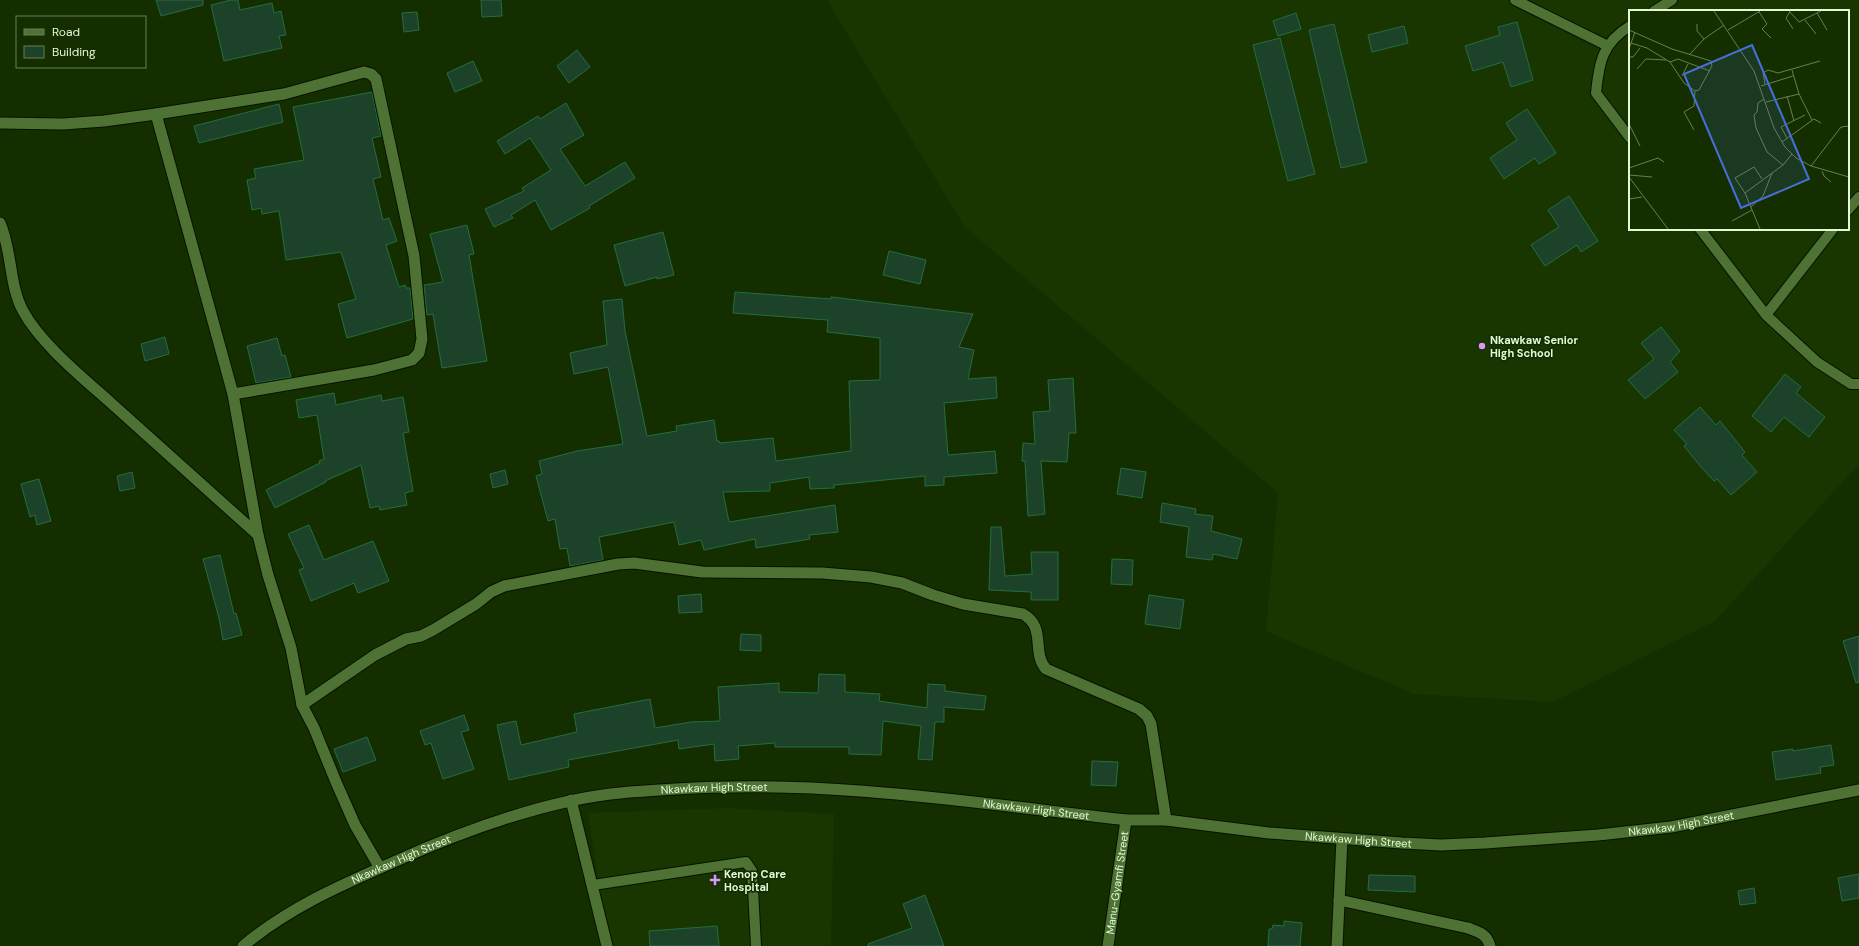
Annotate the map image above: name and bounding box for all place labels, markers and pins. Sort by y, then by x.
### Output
place label: Nkawkaw Senior High School [1490,333,1579,360]
marker: Nkawkaw Senior High School [1477,341,1487,351]
place label: Kenop Care Hospital [724,867,787,894]
marker: Kenop Care Hospital [709,874,721,886]

